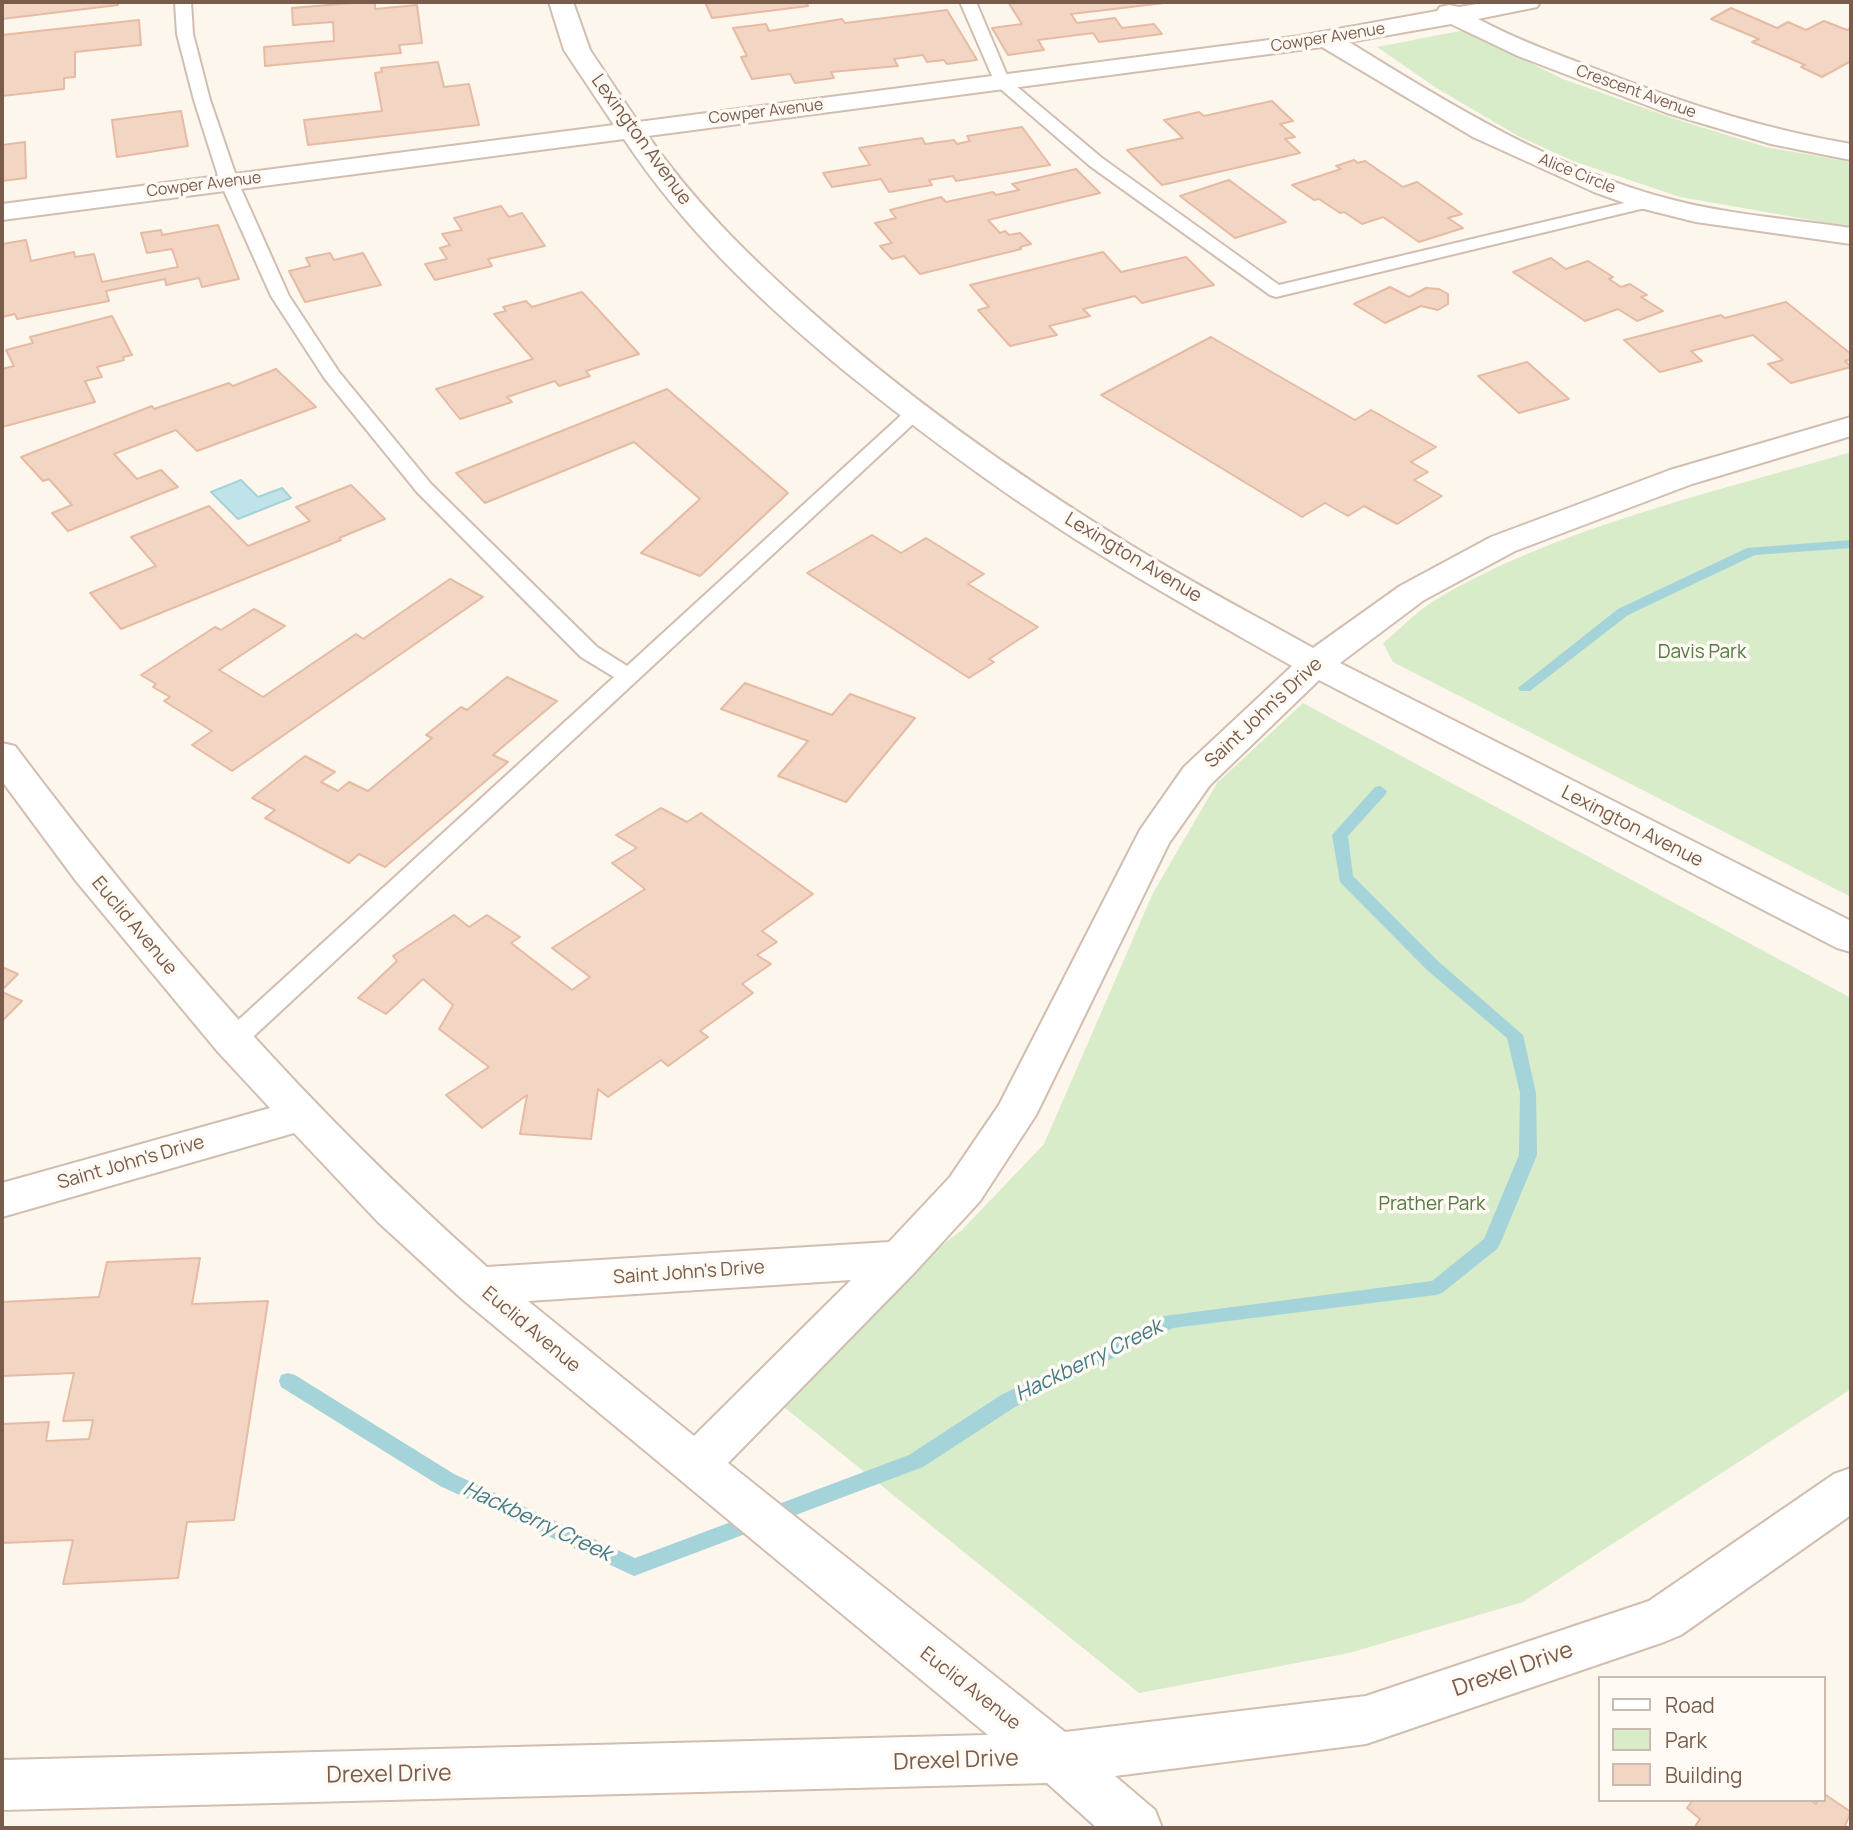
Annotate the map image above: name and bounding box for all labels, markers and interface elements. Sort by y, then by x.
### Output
street label: Cowper Avenue [1269,19,1387,57]
street label: Crescent Avenue [1573,61,1699,123]
street label: Lexington Avenue [586,70,696,210]
street label: Cowper Avenue [708,95,824,129]
street label: Alice Circle [1536,150,1618,198]
street label: Cowper Avenue [146,168,262,202]
street label: Lexington Avenue [1060,508,1206,608]
park label: Davis Park [1658,642,1746,664]
street label: Saint John's Drive [1201,653,1327,773]
street label: Lexington Avenue [1557,781,1707,873]
street label: Euclid Avenue [86,872,182,980]
street label: Saint John's Drive [55,1131,207,1195]
park label: Prather Park [1378,1194,1486,1216]
street label: Saint John's Drive [612,1256,766,1290]
street label: Euclid Avenue [477,1282,585,1378]
water label: Hackberry Creek [1011,1315,1167,1407]
water label: Hackberry Creek [459,1477,615,1567]
street label: Drexel Drive [1449,1637,1577,1703]
street label: Euclid Avenue [915,1643,1025,1735]
legend [1598,1676,1825,1802]
text: Road [1665,1691,1715,1719]
text: Park [1665,1726,1707,1754]
street label: Drexel Drive [893,1745,1019,1777]
street label: Drexel Drive [326,1760,452,1790]
text: Building [1665,1761,1742,1789]

